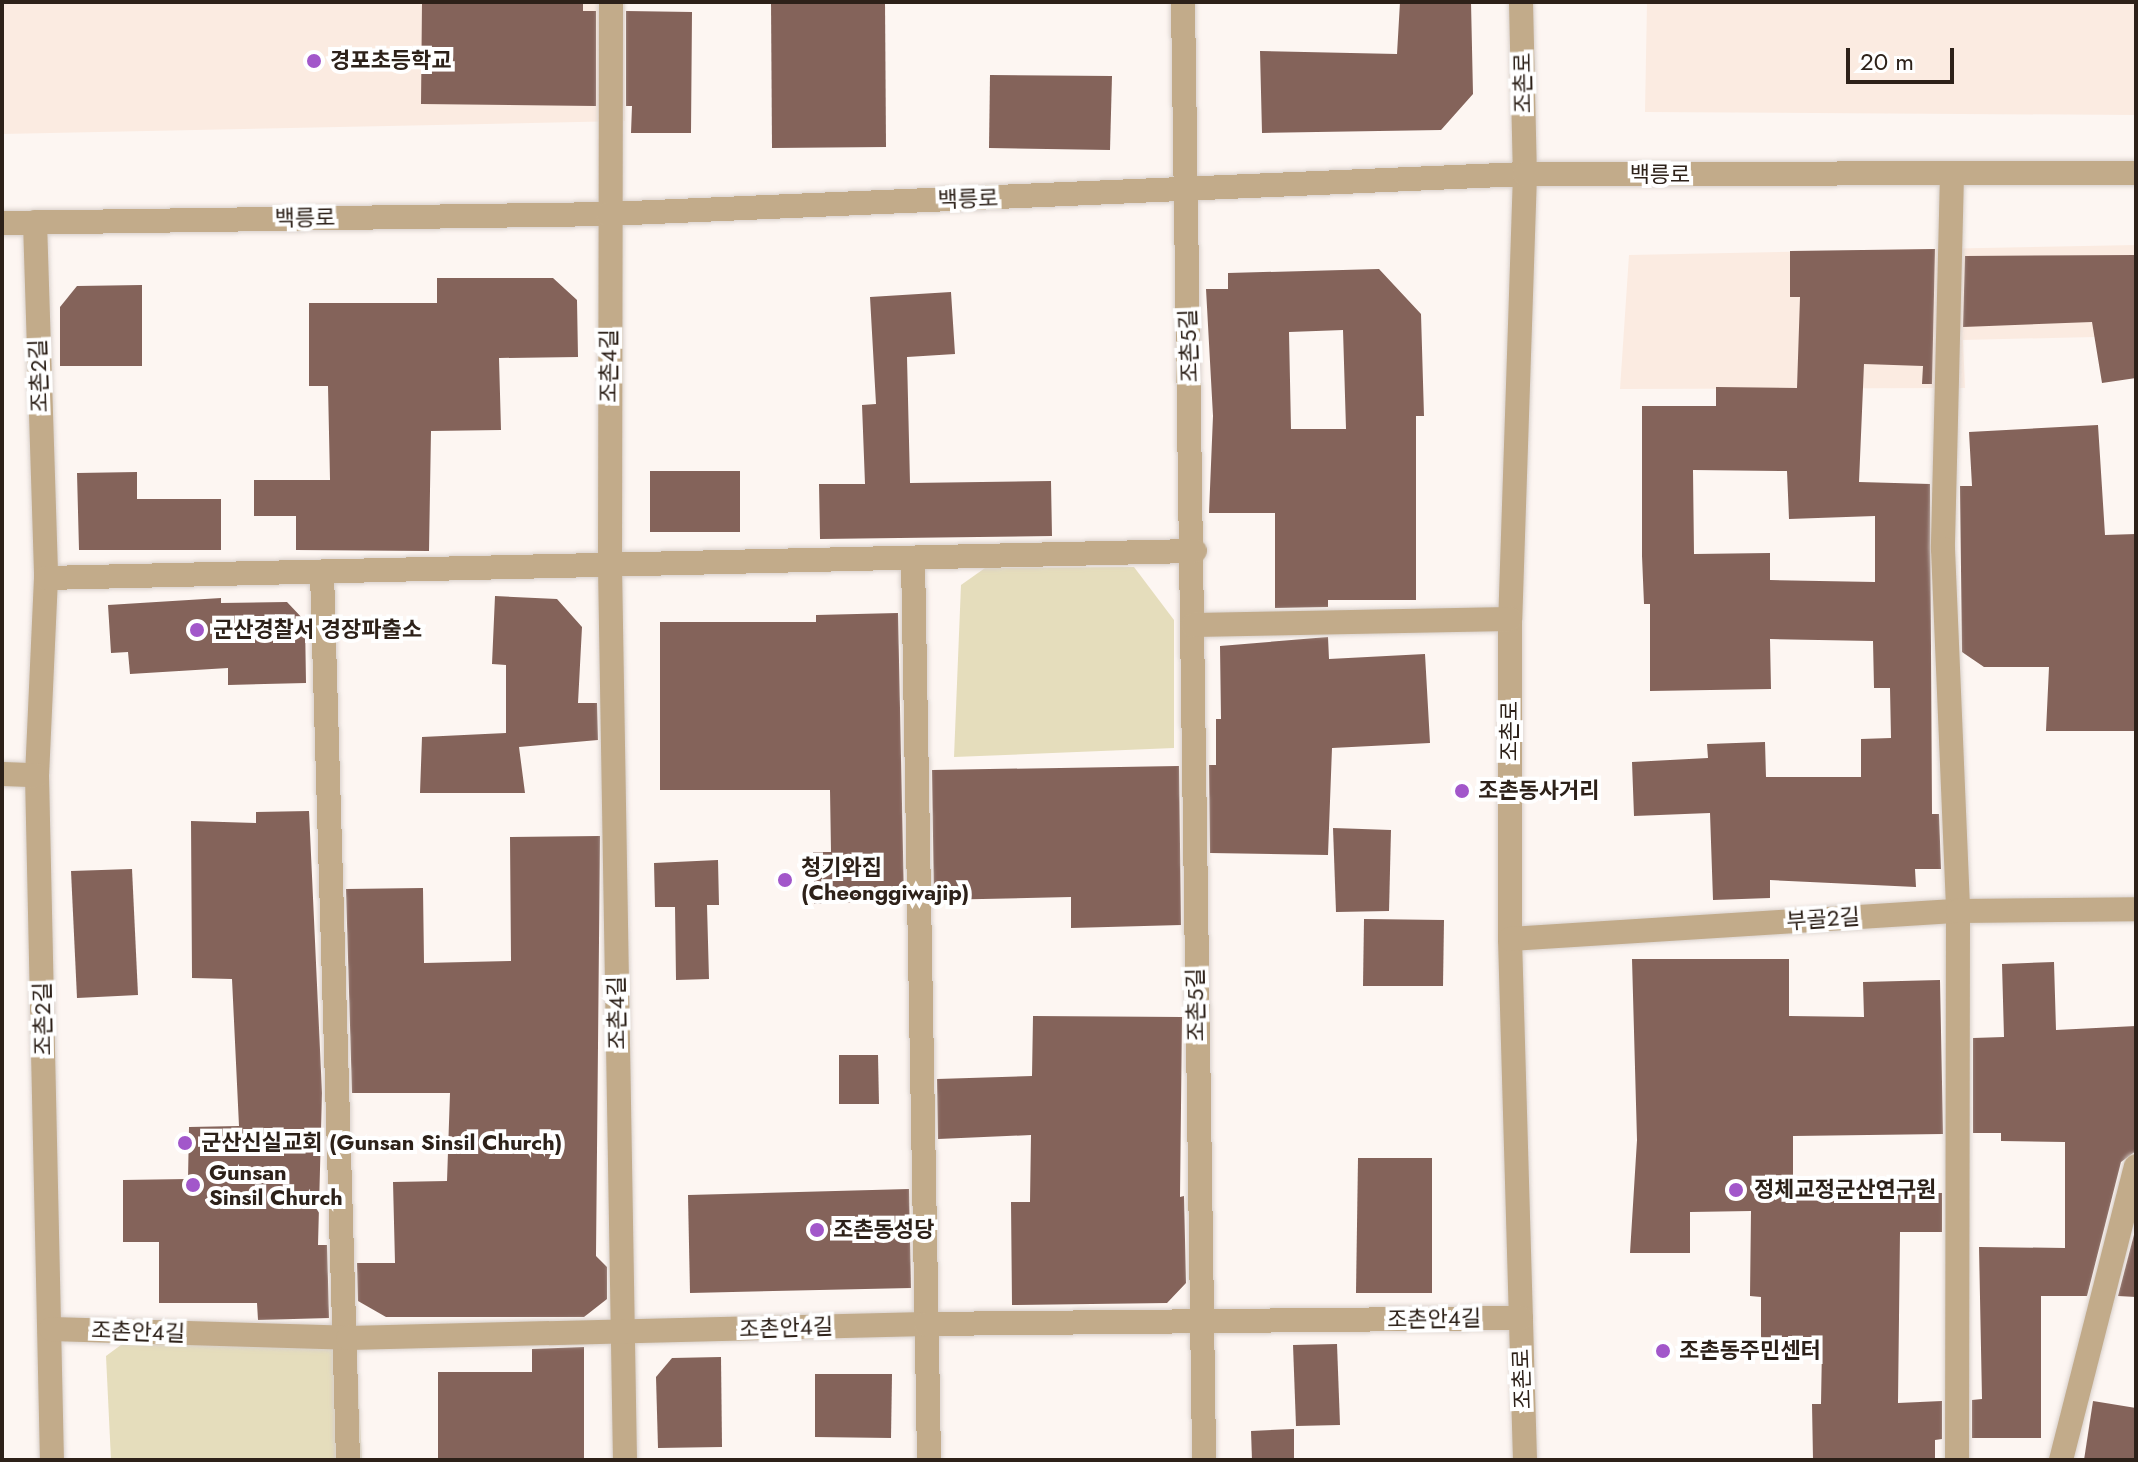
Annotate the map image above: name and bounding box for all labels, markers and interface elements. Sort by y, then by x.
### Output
scale bar [1850,32,1958,82]
text: 20 m [1860,44,1914,79]
place label: 경포초등학교 [330,48,451,74]
marker: 경포초등학교 [305,52,323,70]
street label: 조촌로 [1509,52,1537,114]
street label: 백릉로 [1630,162,1690,188]
street label: 백릉로 [937,185,999,213]
street label: 백릉로 [274,204,336,232]
street label: 조촌5길 [1175,309,1203,383]
street label: 조촌4길 [596,329,622,403]
street label: 조촌2길 [25,339,53,413]
place label: 군산경찰서 경장파출소 [213,617,422,643]
marker: 군산경찰서 경장파출소 [188,621,206,639]
street label: 조촌로 [1497,701,1523,761]
place label: 조촌동사거리 [1478,778,1599,804]
marker: 조촌동사거리 [1453,782,1471,800]
place label: 청기와집 (Cheonggiwajip) [801,854,969,906]
marker: 청기와집 (Cheonggiwajip) [776,871,794,889]
street label: 부골2길 [1786,903,1860,935]
street label: 조촌5길 [1182,968,1210,1042]
street label: 조촌4길 [603,976,631,1050]
street label: 조촌2길 [29,982,57,1056]
place label: 군산신실교회 (Gunsan Sinsil Church) [201,1130,562,1156]
marker: 군산신실교회 (Gunsan Sinsil Church) [176,1134,194,1152]
place label: Gunsan Sinsil Church [209,1159,343,1210]
marker: Gunsan Sinsil Church [184,1176,202,1194]
place label: 정체교정군산연구원 [1754,1177,1936,1203]
marker: 정체교정군산연구원 [1725,1179,1747,1201]
place label: 조촌동성당 [833,1217,934,1243]
marker: 조촌동성당 [808,1221,826,1239]
street label: 조촌안4길 [1387,1305,1481,1333]
street label: 조촌안4길 [739,1313,833,1343]
street label: 조촌안4길 [91,1317,185,1347]
place label: 조촌동주민센터 [1679,1338,1821,1364]
marker: 조촌동주민센터 [1654,1342,1672,1360]
street label: 조촌로 [1508,1348,1536,1410]

